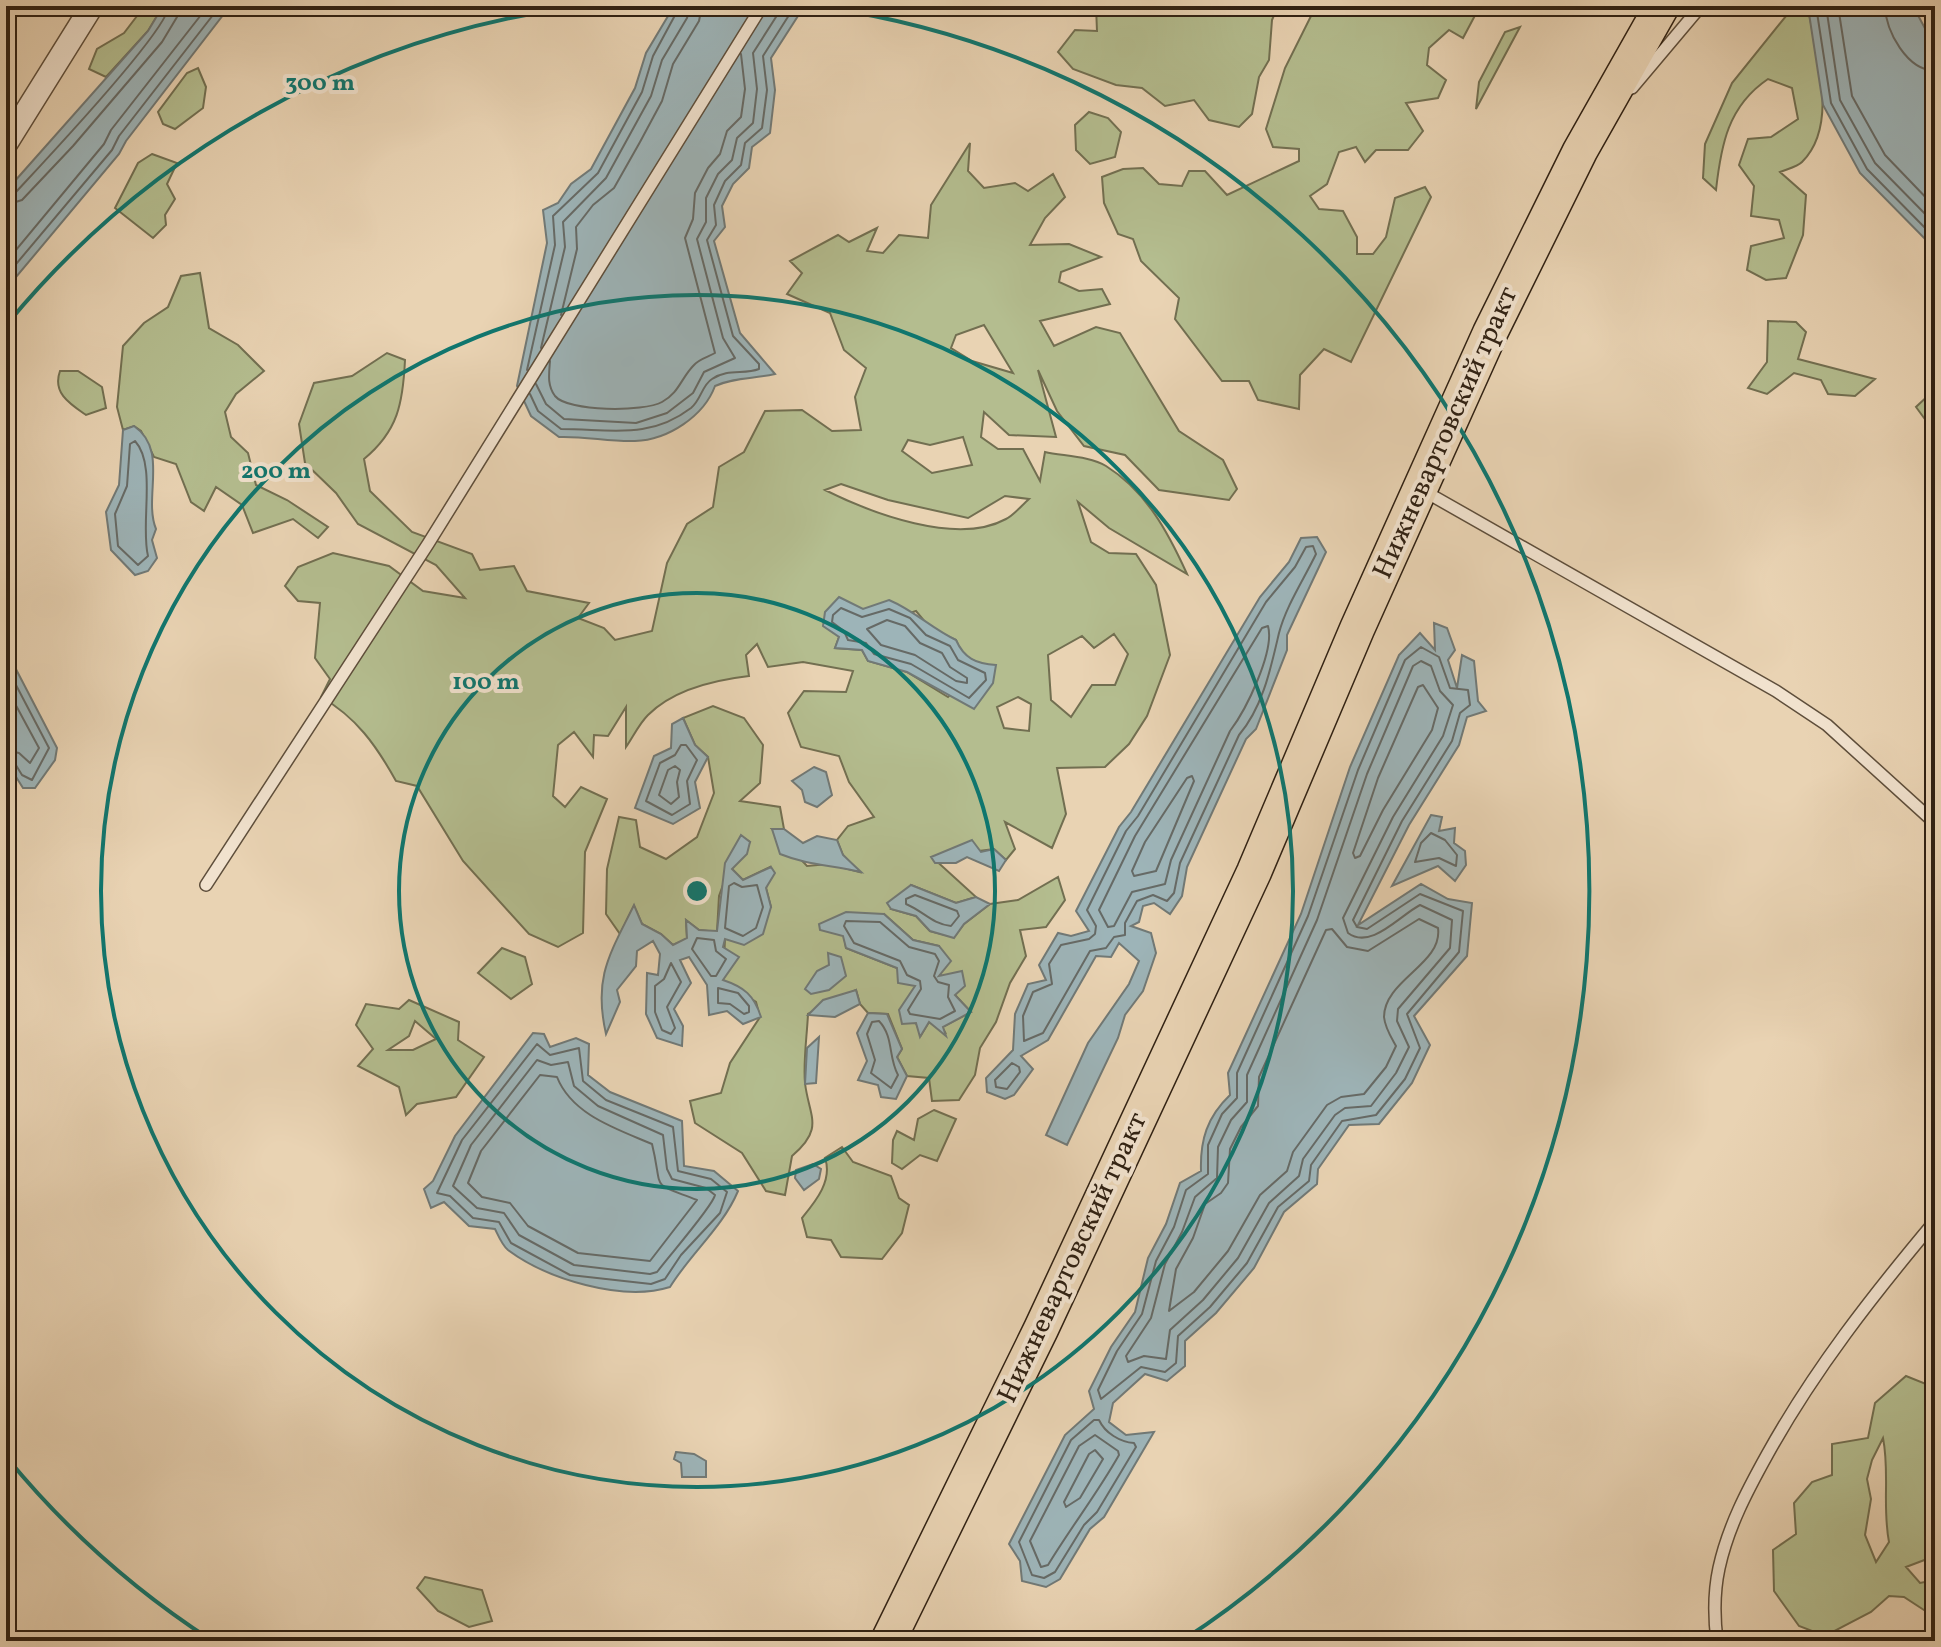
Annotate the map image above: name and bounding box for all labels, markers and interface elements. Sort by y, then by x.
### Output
text: 300 m [285,67,355,101]
street label: Нижневартовский тракт [1364,281,1528,585]
text: 200 m [241,455,311,489]
text: 100 m [452,666,520,700]
centre of rings [683,877,711,905]
street label: Нижневартовский тракт [988,1106,1158,1410]

